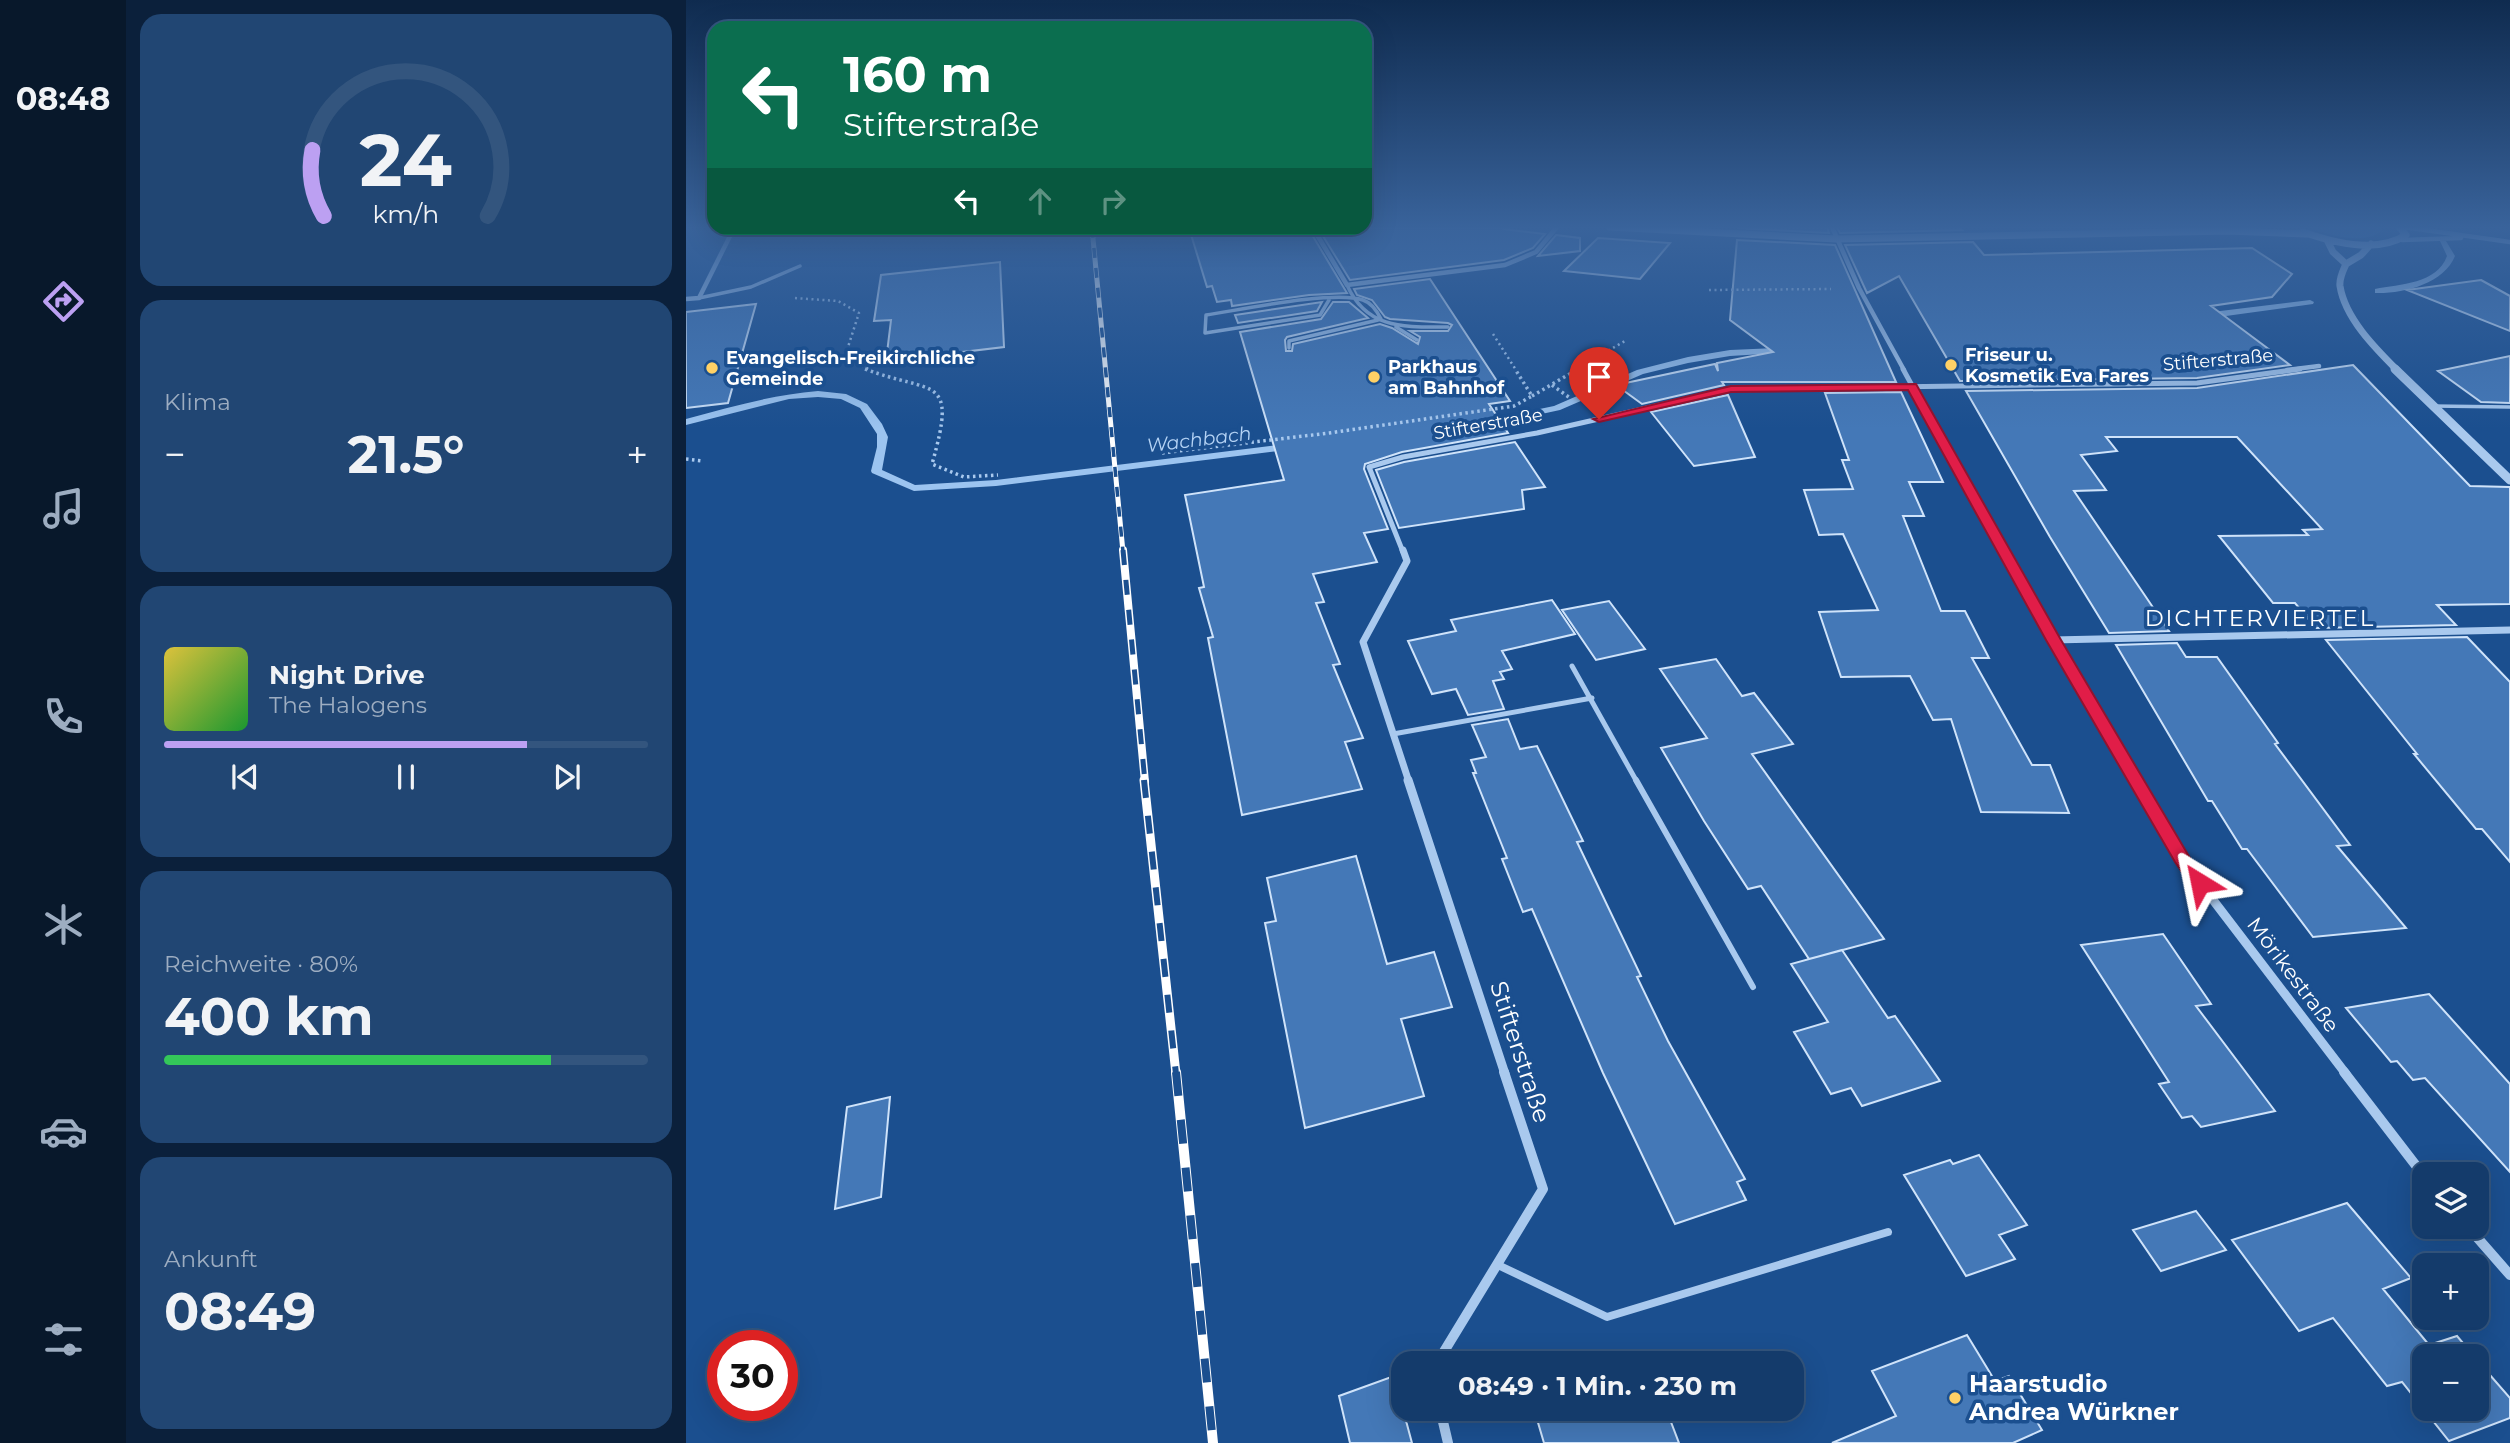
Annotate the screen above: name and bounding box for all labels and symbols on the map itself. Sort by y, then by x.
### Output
place label: Friseur u. Kosmetik Eva Fares [1965,344,2150,387]
street label: Stifterstraße [2162,344,2274,376]
place label: Evangelisch-Freikirchliche Gemeinde [726,347,975,390]
pin [1569,347,1629,419]
place label: Parkhaus am Bahnhof [1388,356,1505,399]
marker: Friseur u. Kosmetik Eva Fares [1943,357,1959,373]
marker: Evangelisch-Freikirchliche Gemeinde [704,360,720,376]
marker: Parkhaus am Bahnhof [1366,369,1382,385]
street label: Stifterstraße [1432,404,1544,444]
water label: Wachbach [1145,422,1253,457]
district label: DICHTERVIERTEL [2145,604,2375,632]
position arrow [2163,846,2237,920]
street label: Mörikestraße [2242,912,2345,1037]
street label: Stifterstraße [1484,977,1557,1126]
speed limit sign: 30 [707,1330,798,1421]
place label: Haarstudio Andrea Würkner [1968,1369,2179,1426]
marker: Haarstudio Andrea Würkner [1947,1390,1963,1406]

